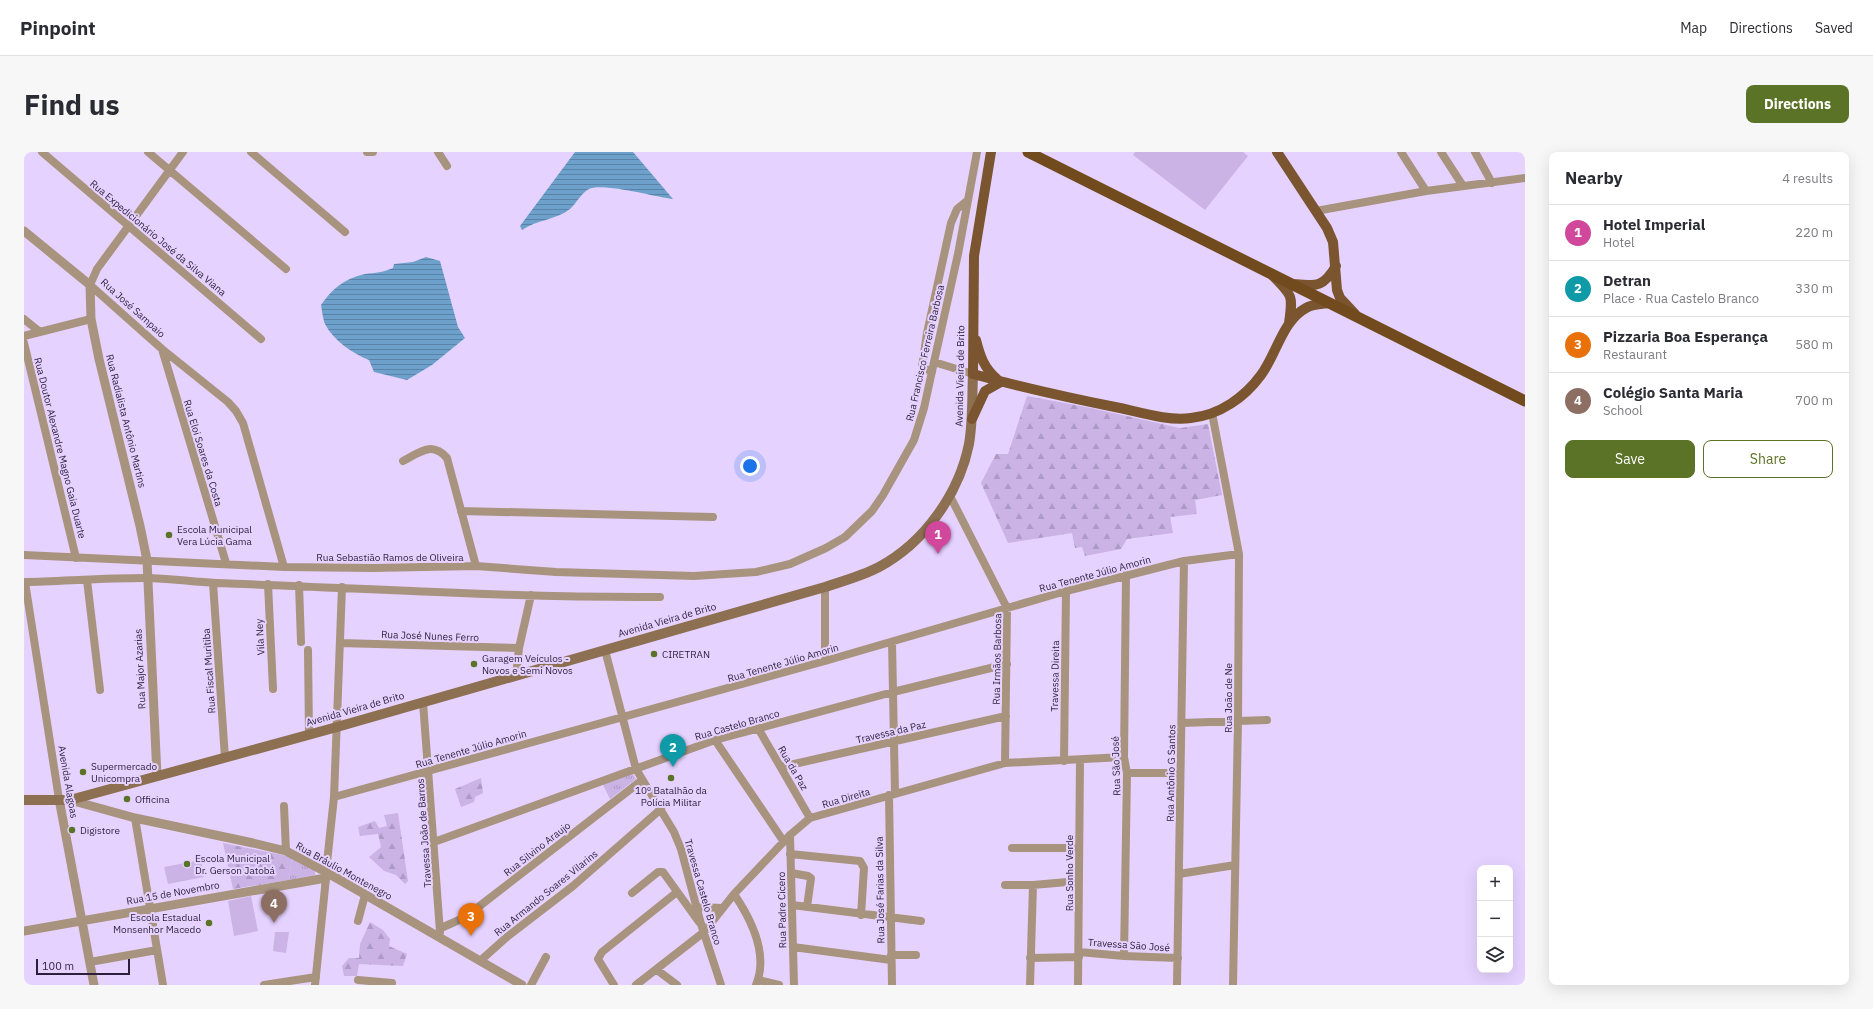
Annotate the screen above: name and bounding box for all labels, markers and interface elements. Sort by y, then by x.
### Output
text: Pinpoint [20,16,96,40]
text: Map [1680,19,1707,37]
text: Directions [1729,19,1793,37]
text: Saved [1815,19,1853,37]
button: Directions [1746,85,1849,123]
text: Find us [24,86,120,123]
text: Nearby [1565,167,1623,189]
text: 4 results [1782,170,1833,187]
street label: Rua Expedicionário José da Silva Viana [87,177,229,299]
text: Hotel Imperial [1603,215,1705,234]
text: 1 [1574,224,1582,241]
text: 220 m [1795,224,1833,241]
text: Hotel [1603,234,1635,251]
text: Detran [1603,271,1651,290]
street label: Rua José Sampaio [98,276,168,341]
text: 2 [1574,280,1582,297]
text: 330 m [1795,280,1833,297]
street label: Rua Francisco Ferreira Barbosa [903,283,947,423]
text: Place · Rua Castelo Branco [1603,290,1759,307]
street label: Avenida Vieira de Brito [953,325,967,427]
text: Pizzaria Boa Esperança [1603,327,1768,346]
text: 3 [1574,336,1582,353]
text: 580 m [1795,336,1833,353]
text: Restaurant [1603,346,1667,363]
street label: Rua Radialista Antônio Martins [103,353,149,489]
street label: Rua Doutor Alexandre Magno Gaia Duarte [31,356,89,540]
text: Colégio Santa Maria [1603,383,1743,402]
text: 4 [1574,392,1582,409]
text: 700 m [1795,392,1833,409]
street label: Rua Eloi Soares da Costa [181,398,226,509]
text: School [1603,402,1643,419]
button: Save [1565,440,1695,478]
button: Share [1703,440,1833,478]
your location [740,456,760,476]
pin: 1 [925,521,951,554]
place label: Escola Municipal Vera Lúcia Gama [177,523,252,548]
marker: Escola Municipal Vera Lúcia Gama [164,530,174,540]
street label: Rua Sebastião Ramos de Oliveira [316,551,464,564]
street label: Rua Tenente Júlio Amorin [1038,553,1152,595]
street label: Avenida Vieira de Brito [616,600,718,640]
street label: Rua Irmãos Barbosa [990,612,1004,705]
street label: Vila Ney [253,618,267,656]
street label: Rua Fiscal Muritiba [199,627,218,714]
street label: Rua Major Azarias [131,628,149,709]
street label: Rua José Nunes Ferro [381,628,480,644]
street label: Travessa Direita [1048,639,1062,712]
street label: Rua Tenente Júlio Amorin [726,641,840,685]
place label: CIRETRAN [662,648,710,661]
marker: CIRETRAN [649,649,659,659]
place label: Garagem Veículos - Novos e Semi Novos [482,652,573,677]
marker: Garagem Veículos - Novos e Semi Novos [469,659,479,669]
street label: Rua João de Ne [1222,663,1235,733]
street label: Avenida Vieira de Brito [304,689,406,729]
street label: Rua Castelo Branco [693,707,781,743]
street label: Travessa da Paz [855,718,928,746]
street label: Rua Antônio G Santos [1164,724,1178,822]
street label: Rua Tenente Júlio Amorin [414,727,528,771]
pin: 2 [660,734,686,767]
street label: Rua São José [1108,735,1124,796]
street label: Rua da Paz [775,743,811,793]
street label: Avenida Alagoas [55,745,81,820]
place label: Supermercado Unicompra [91,760,157,785]
marker: Supermercado Unicompra [78,767,88,777]
marker: 10º Batalhão da Polícia Militar [666,773,676,783]
street label: Travessa João de Barros [414,778,434,888]
place label: 10º Batalhão da Polícia Militar [635,784,708,809]
street label: Rua Direita [820,785,872,811]
place label: Officina [135,793,170,806]
marker: Officina [122,794,132,804]
street label: Rua Silvino Araujo [501,819,573,879]
place label: Digistore [80,824,120,837]
marker: Digistore [67,825,77,835]
street label: Rua Sonho Verde [1063,834,1076,911]
street label: Rua José Farias da Silva [873,836,887,944]
street label: Travessa Castelo Branco [682,838,724,947]
street label: Rua Bráulio Montenegro [294,839,395,903]
street label: Rua Armando Soares Vilarins [491,847,601,939]
place label: Escola Municipal Dr. Gerson Jatobá [195,852,276,877]
marker: Escola Municipal Dr. Gerson Jatobá [182,859,192,869]
map controls [1477,865,1513,973]
button: + [1477,865,1513,901]
street label: Rua Padre Cícero [775,871,789,948]
street label: Rua 15 de Novembro [125,878,221,908]
pin: 4 [261,890,287,923]
button: − [1477,901,1513,937]
pin: 3 [458,903,484,936]
place label: Escola Estadual Monsenhor Macedo [113,911,201,936]
marker: Escola Estadual Monsenhor Macedo [204,918,214,928]
street label: Travessa São José [1088,936,1171,954]
button: layers [1477,937,1513,973]
scale bar [36,957,130,976]
text: 100 m [42,959,74,973]

